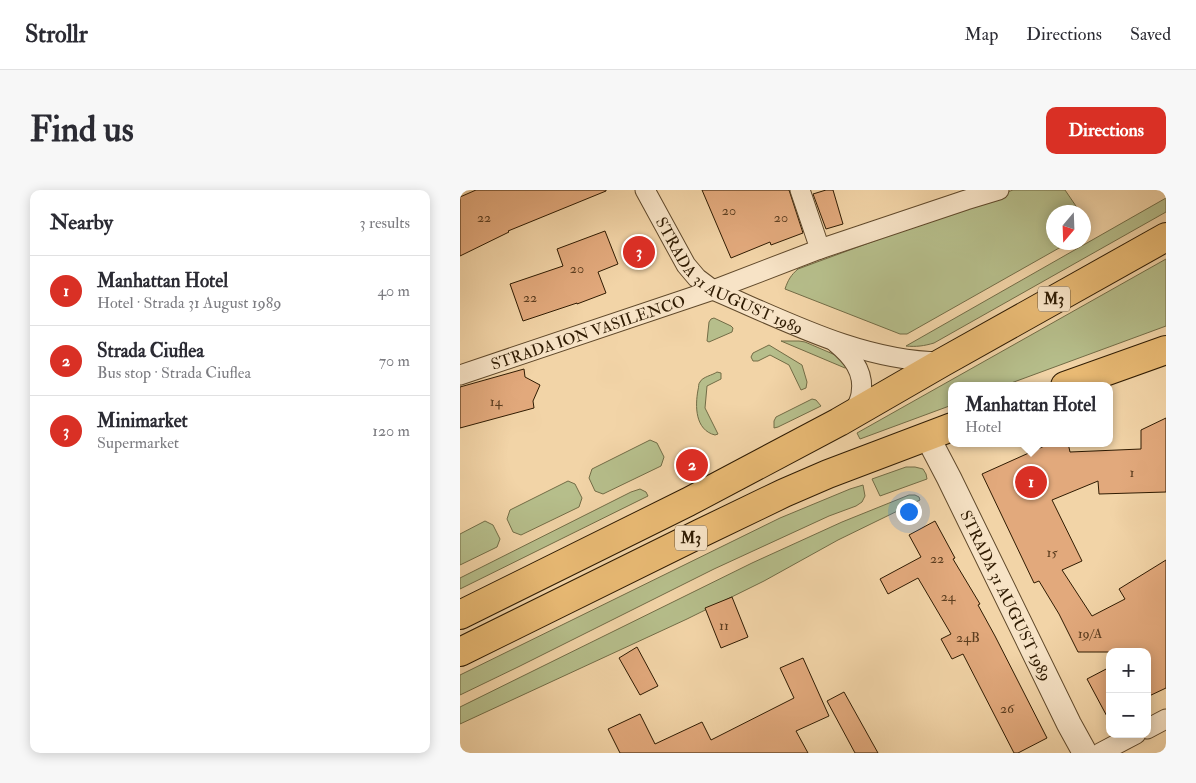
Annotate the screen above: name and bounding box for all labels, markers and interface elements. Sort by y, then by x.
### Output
text: Strollr [25,19,88,50]
text: Map [965,23,998,46]
text: Directions [1026,23,1102,46]
text: Saved [1130,23,1171,46]
button: Directions [1046,107,1166,154]
text: Find us [30,108,134,152]
house number: 20 [722,202,736,219]
north arrow [1046,205,1091,250]
text: Nearby [50,209,113,236]
house number: 22 [477,209,491,226]
house number: 20 [774,209,788,226]
text: 3 results [359,213,410,233]
street label: STRADA 31 AUGUST 1989 [651,214,806,339]
pin: 3 [623,233,655,271]
house number: 20 [570,260,584,277]
text: Manhattan Hotel [97,269,228,293]
text: 1 [63,281,69,301]
text: 40 m [377,281,410,301]
road number: M3 [1038,286,1070,312]
house number: 22 [523,289,537,306]
street label: STRADA ION VASILENCO [489,291,688,375]
text: Hotel · Strada 31 August 1989 [97,293,281,313]
text: Strada Ciuflea [97,339,204,363]
text: 2 [62,351,70,371]
text: 70 m [379,351,410,371]
text: Bus stop · Strada Ciuflea [97,363,251,383]
popup [948,382,1113,447]
house number: 14 [490,393,504,410]
text: Manhattan Hotel [965,393,1096,417]
text: Minimarket [97,409,188,433]
text: Hotel [965,417,1002,437]
text: 3 [63,421,69,441]
text: 120 m [372,421,410,441]
text: Supermarket [97,433,179,453]
pin: 2 [676,446,708,484]
pin: 1 [1015,463,1047,501]
house number: 1 [1130,464,1135,481]
your location [896,499,922,525]
street label: STRADA 31 AUGUST 1989 [955,507,1055,685]
road number: M3 [675,526,707,550]
house number: 15 [1046,544,1058,561]
house number: 22 [930,550,944,567]
house number: 24 [941,588,957,605]
house number: 11 [719,617,729,634]
house number: 19/A [1078,625,1102,642]
house number: 24B [956,629,980,646]
map controls [1106,648,1151,738]
button: + [1106,648,1151,693]
button: − [1106,693,1151,738]
house number: 26 [1000,700,1015,717]

